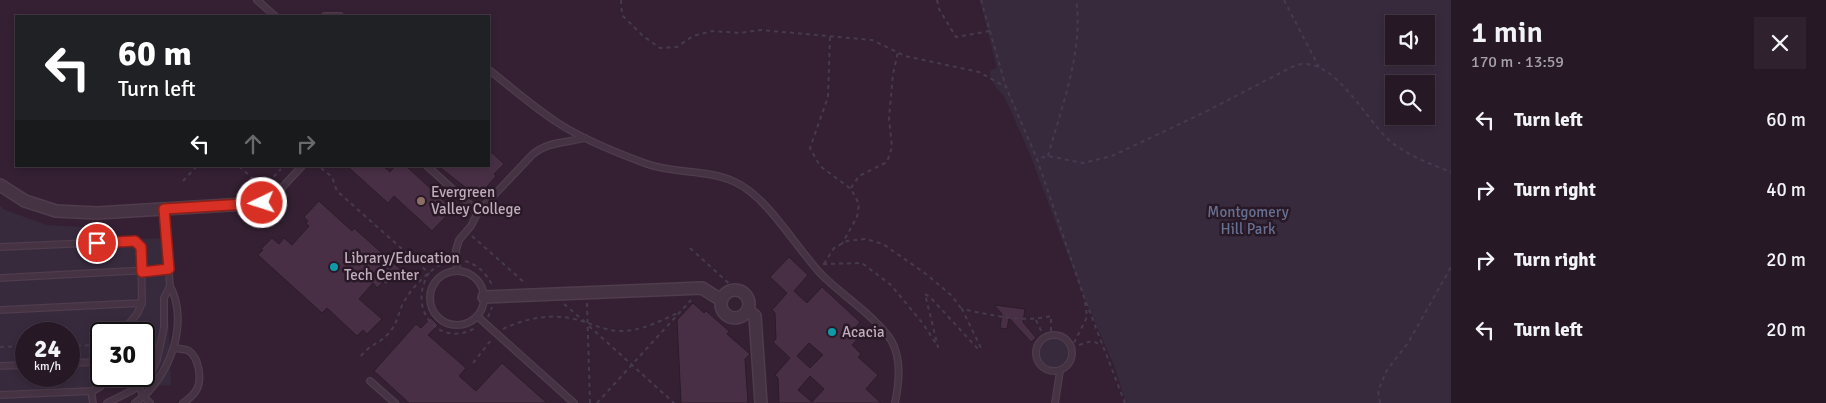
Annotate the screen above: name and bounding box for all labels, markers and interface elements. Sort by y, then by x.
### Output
text: 1 min [1471,14,1543,51]
map controls [1385,15,1435,125]
button: sound [1385,15,1435,65]
button: close [1754,17,1806,69]
text: 60 m [118,32,192,75]
icon: left [35,35,100,100]
text: 170 m · 13:59 [1471,52,1564,72]
text: Turn left [118,75,196,102]
button: search [1385,75,1435,125]
icon: left [1471,106,1499,134]
text: Turn left [1514,108,1583,132]
text: 60 m [1766,108,1806,132]
icon: left [186,130,214,158]
icon: ahead [239,130,267,158]
icon: right [292,130,320,158]
position arrow [235,176,287,228]
icon: right [1471,176,1499,204]
text: Turn right [1514,178,1596,202]
text: 40 m [1766,178,1806,202]
place label: Evergreen Valley College [431,183,521,218]
marker: Evergreen Valley College [415,195,427,207]
park label: Montgomery Hill Park [1207,203,1289,238]
pin [76,222,118,264]
icon: arrive [83,229,111,257]
icon: right [1471,246,1499,274]
text: Turn right [1514,248,1596,272]
text: 20 m [1766,248,1806,272]
place label: Library/Education Tech Center [344,249,460,284]
marker: Library/Education Tech Center [328,261,340,273]
icon: left [1471,316,1499,344]
text: Turn left [1514,318,1583,342]
text: 20 m [1766,318,1806,342]
speed limit sign: 30 [90,322,155,387]
place label: Acacia [842,323,885,341]
marker: Acacia [826,326,838,338]
text: 24 [34,333,61,364]
text: km/h [34,359,61,374]

